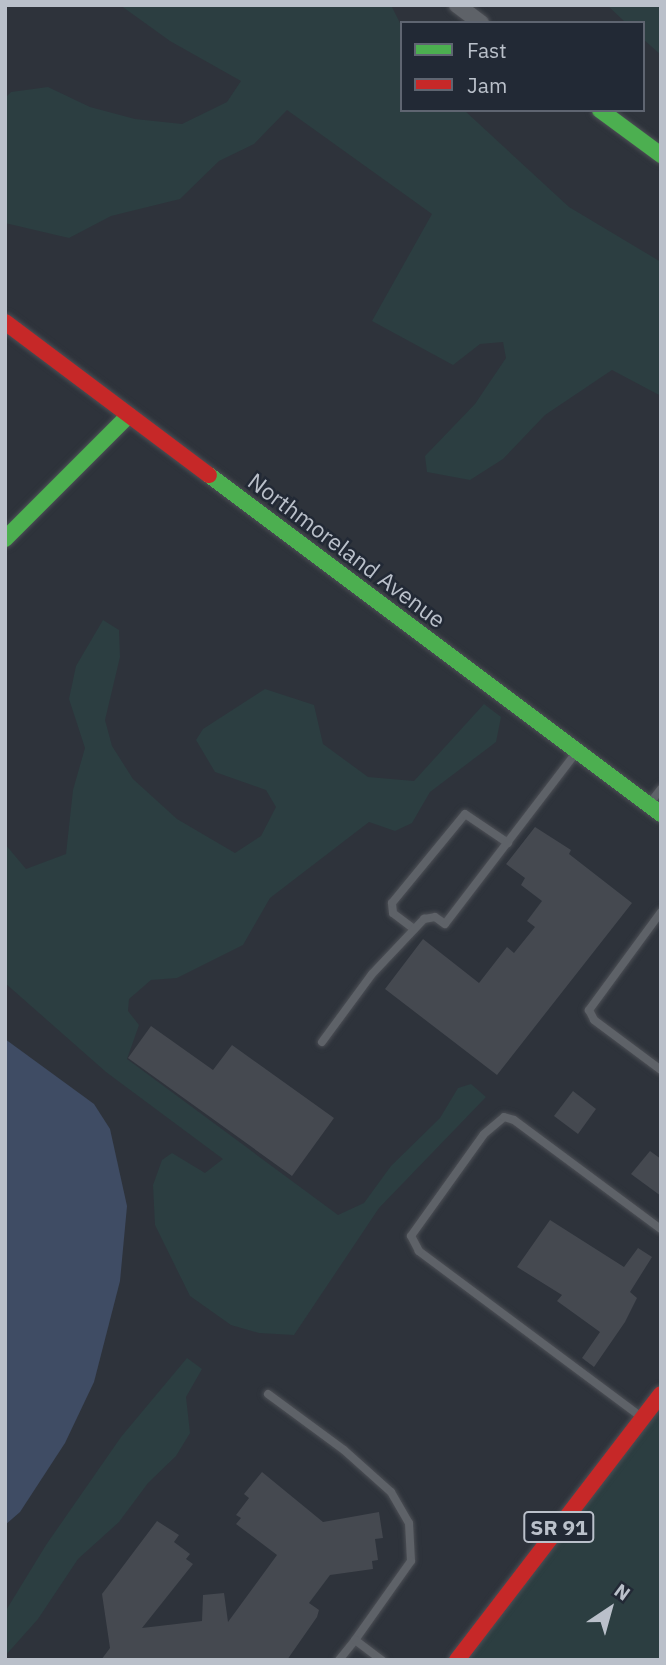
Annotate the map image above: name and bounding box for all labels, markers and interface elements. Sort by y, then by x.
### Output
legend [400,21,645,112]
text: Fast [467,36,507,64]
text: Jam [467,71,507,99]
street label: Northmoreland Avenue [243,467,451,633]
road number: SR 91 [522,1510,596,1544]
north arrow [575,1574,645,1644]
text: N [610,1578,635,1606]

